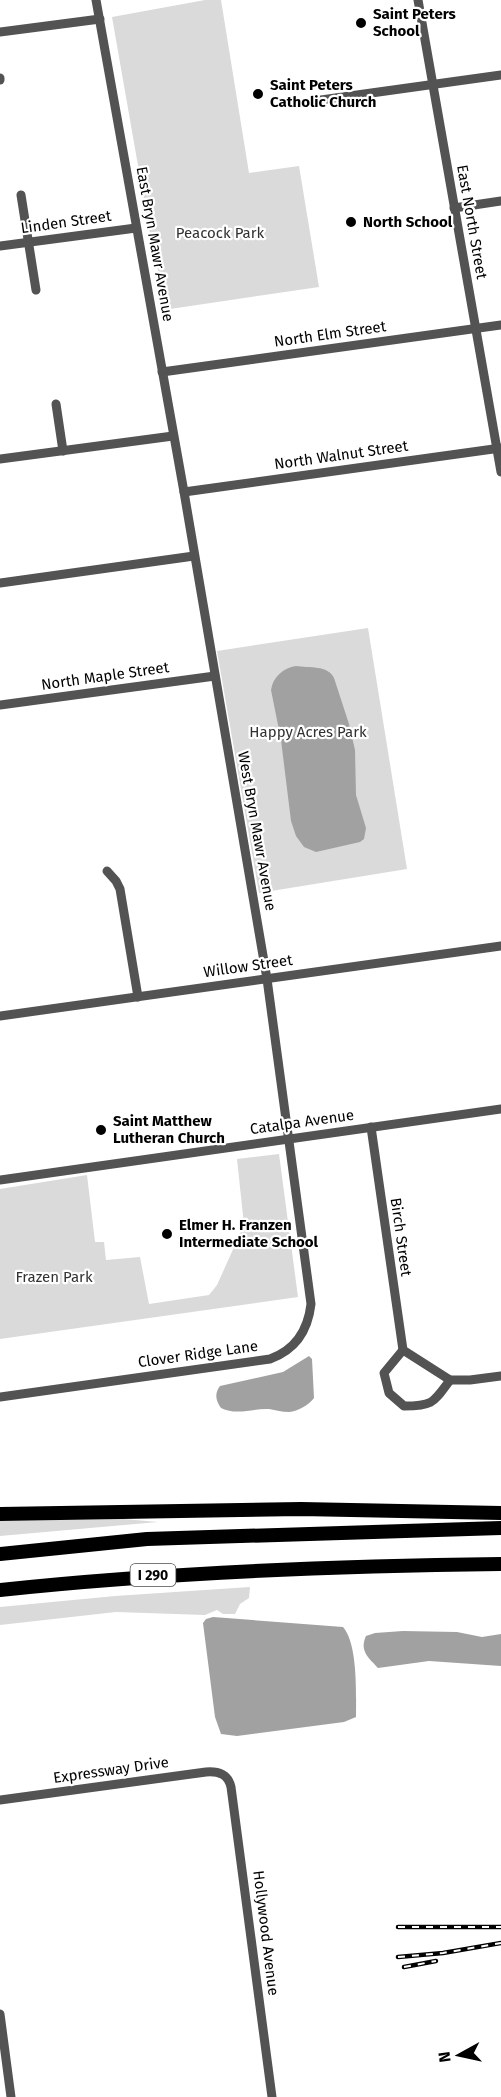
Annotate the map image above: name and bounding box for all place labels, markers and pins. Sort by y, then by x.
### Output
place label: Saint Peters School [373,5,456,40]
marker: Saint Peters School [354,16,368,30]
place label: Saint Peters Catholic Church [270,76,376,111]
marker: Saint Peters Catholic Church [251,87,265,101]
place label: North School [363,213,453,231]
marker: North School [344,215,358,229]
place label: Saint Matthew Lutheran Church [113,1112,225,1147]
marker: Saint Matthew Lutheran Church [94,1123,108,1137]
place label: Elmer H. Franzen Intermediate School [179,1216,319,1251]
marker: Elmer H. Franzen Intermediate School [160,1227,174,1241]

